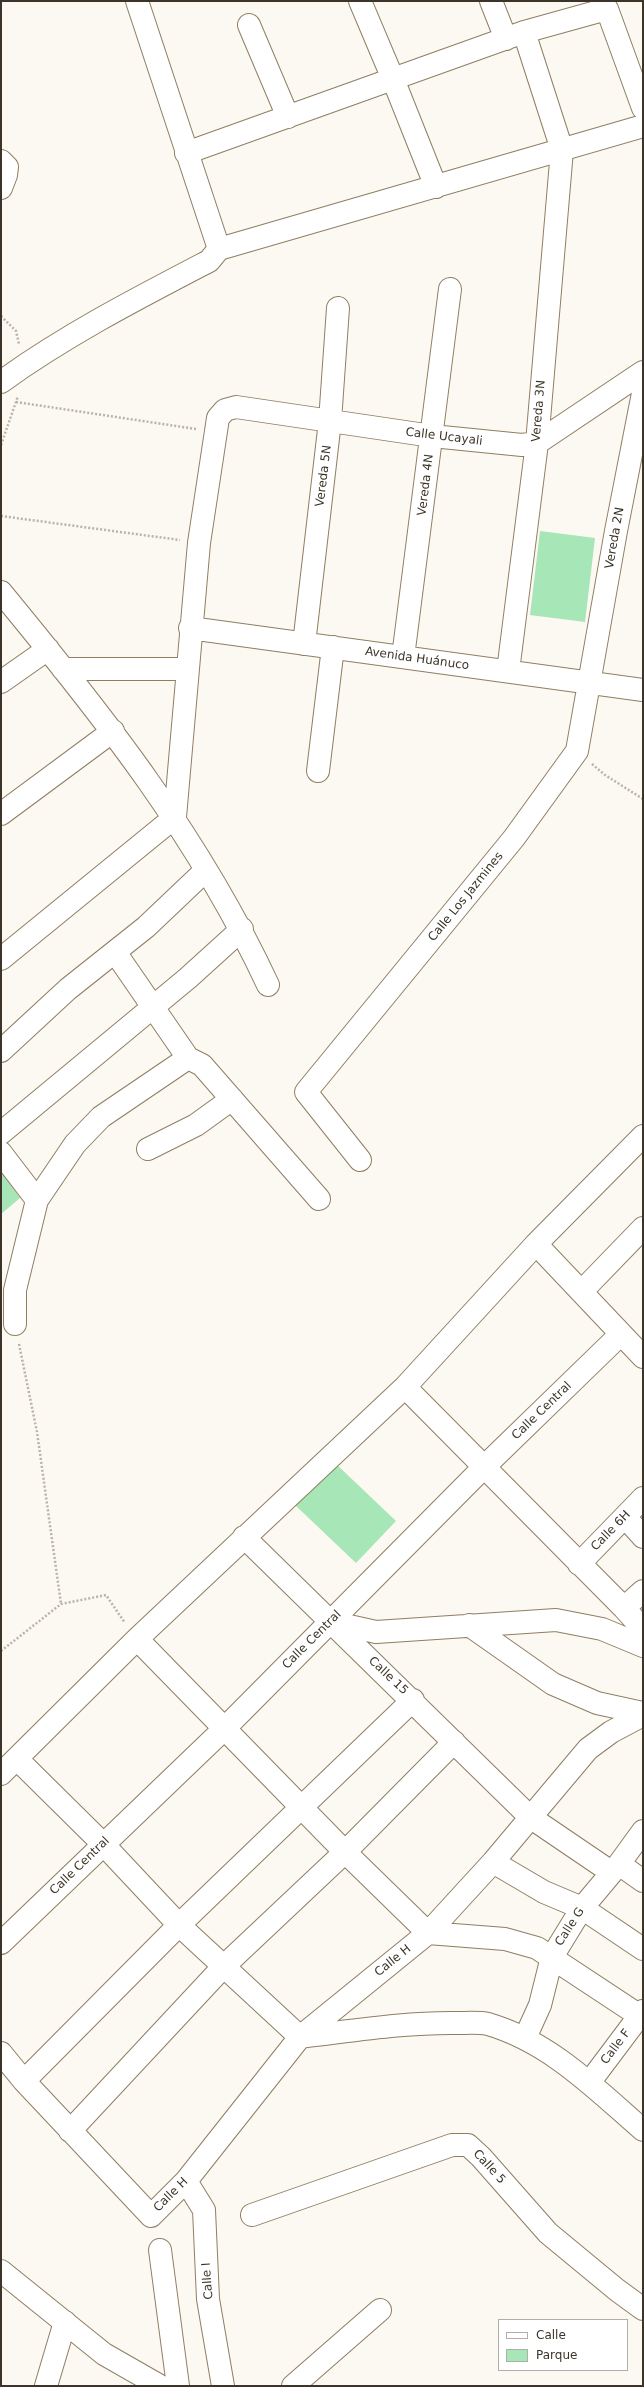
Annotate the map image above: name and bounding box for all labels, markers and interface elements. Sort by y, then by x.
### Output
street label: Vereda 3N [529,379,549,443]
street label: Calle Ucayali [405,425,483,449]
street label: Vereda 5N [313,444,335,508]
street label: Vereda 4N [415,453,437,517]
street label: Vereda 2N [603,506,627,570]
street label: Avenida Huánuco [364,645,470,673]
street label: Calle Los Jazmines [425,849,507,945]
street label: Calle Central [509,1379,575,1443]
street label: Calle 6H [588,1508,634,1554]
street label: Calle Central [280,1608,344,1672]
street label: Calle 15 [365,1654,411,1698]
street label: Calle Central [47,1834,113,1898]
street label: Calle G [552,1905,588,1949]
street label: Calle H [372,1942,414,1980]
street label: Calle F [598,2026,634,2068]
street label: Calle 5 [470,2147,508,2187]
street label: Calle H [151,2175,191,2215]
street label: Calle I [200,2262,216,2300]
legend [498,2319,628,2371]
text: Calle [536,2328,566,2342]
text: Parque [536,2348,577,2362]

